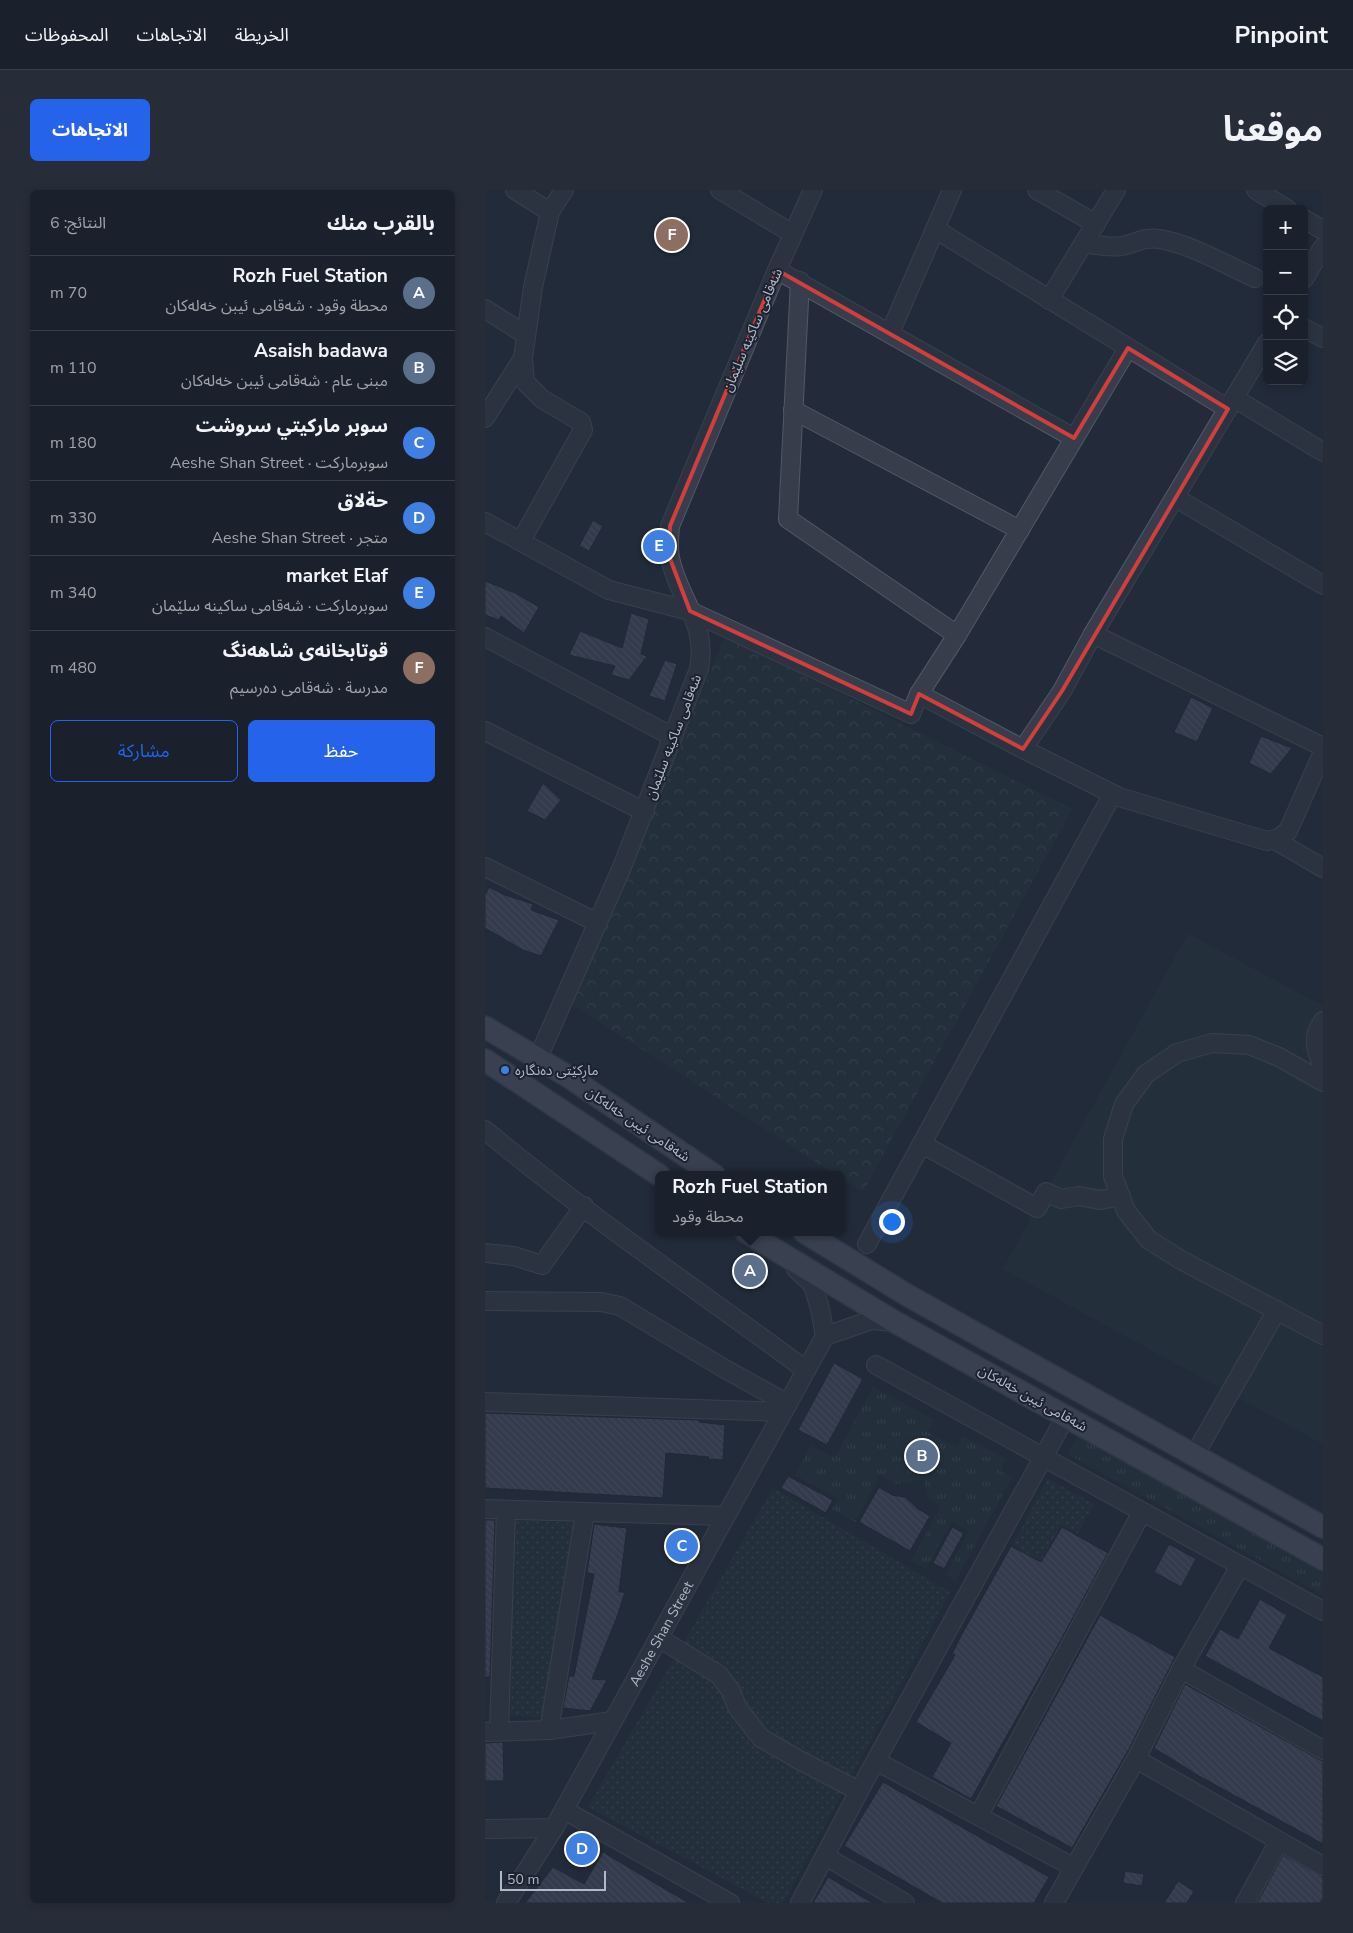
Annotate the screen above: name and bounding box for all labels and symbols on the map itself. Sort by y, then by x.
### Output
pin: F [656,216,688,254]
street label: شەقامی ساکینە سلێمان [718,265,787,395]
pin: E [643,527,675,565]
street label: شەقامی ساکینە سلێمان [641,672,706,803]
place label: ماڕكێتی دەنگارە [515,1061,599,1082]
marker: ماڕكێتی دەنگارە [499,1064,511,1076]
street label: شەقامی ئیبن خەلەکان [582,1082,694,1166]
your location [879,1209,905,1235]
pin: A [734,1252,766,1290]
street label: شەقامی ئیبن خەلەکان [975,1361,1091,1436]
pin: B [906,1437,938,1475]
pin: C [666,1527,698,1565]
street label: Aeshe Shan Street [625,1578,698,1690]
pin: D [566,1830,598,1868]
scale bar [500,1868,606,1891]

